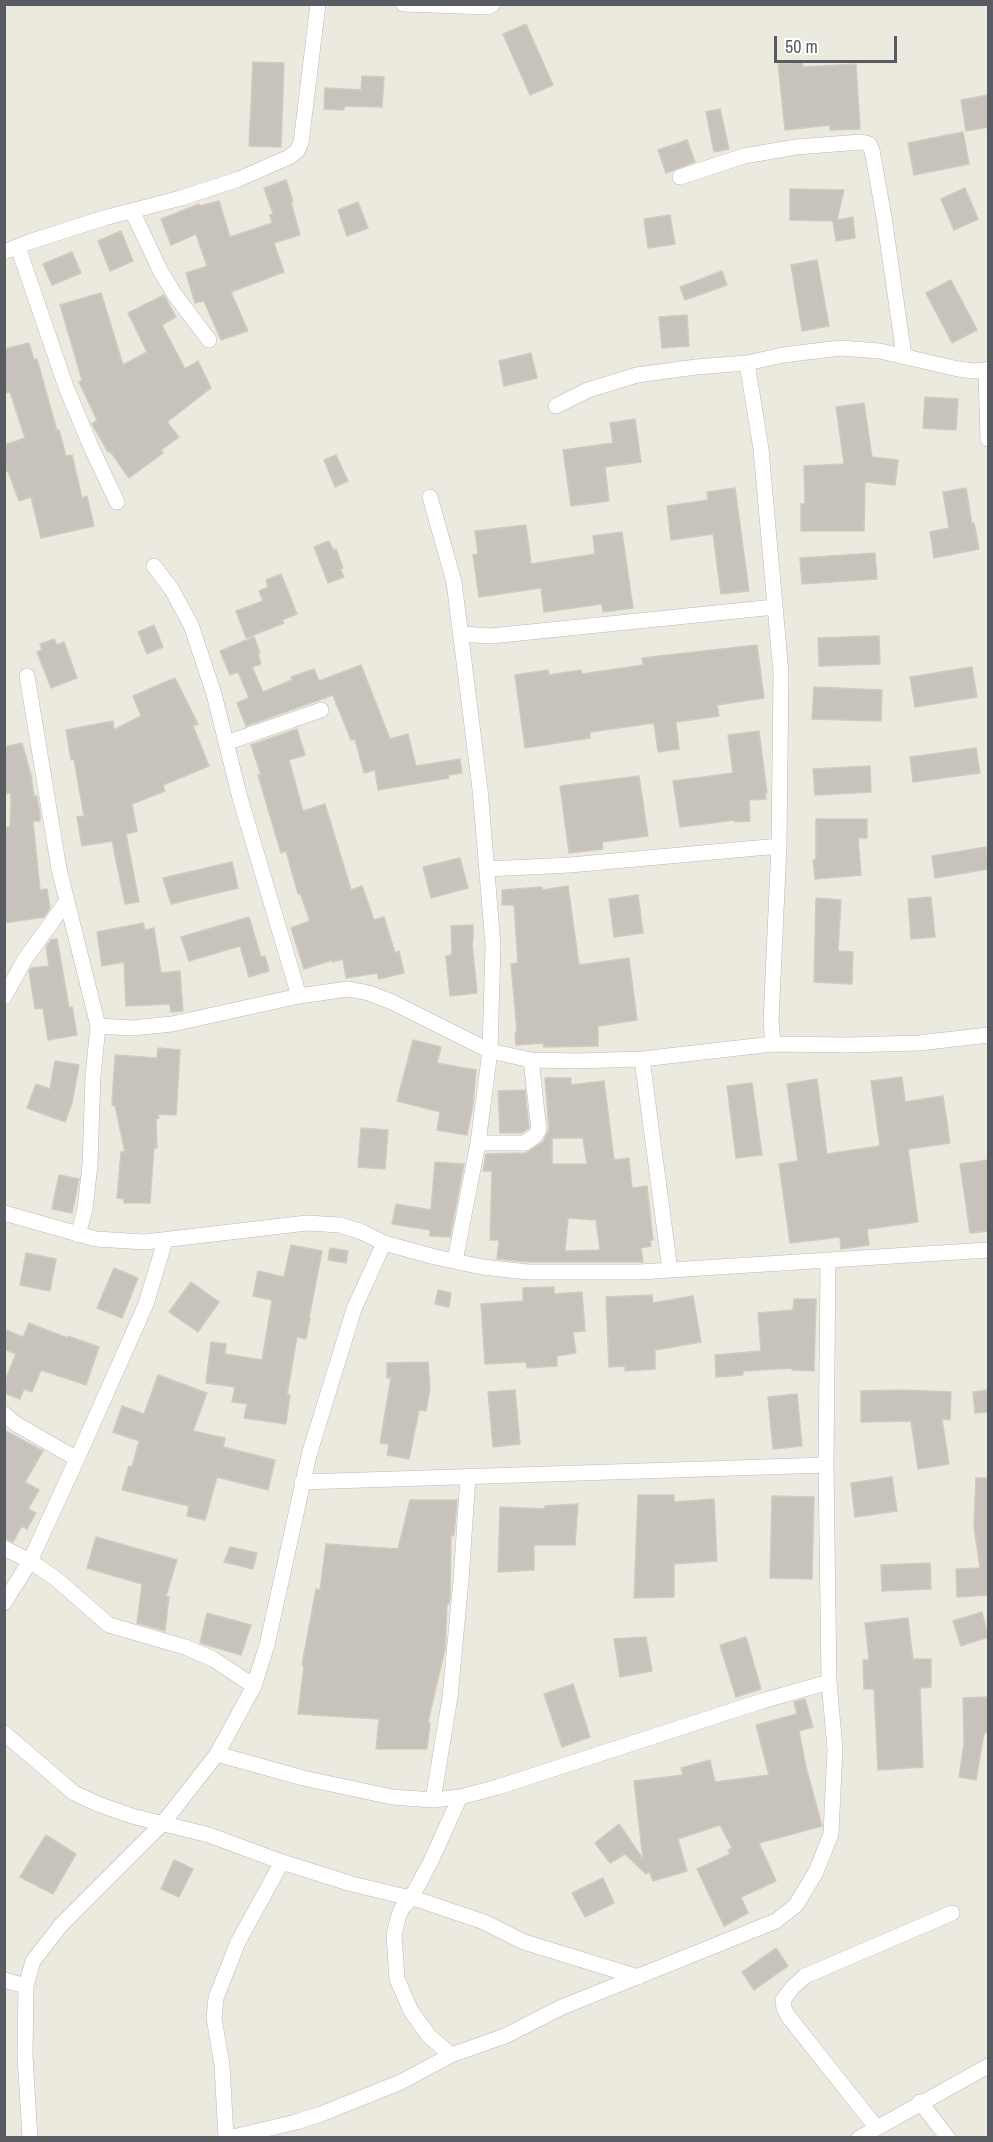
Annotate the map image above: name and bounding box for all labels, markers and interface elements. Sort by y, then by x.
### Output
scale bar [777,24,900,62]
text: 50 m [785,34,818,59]

